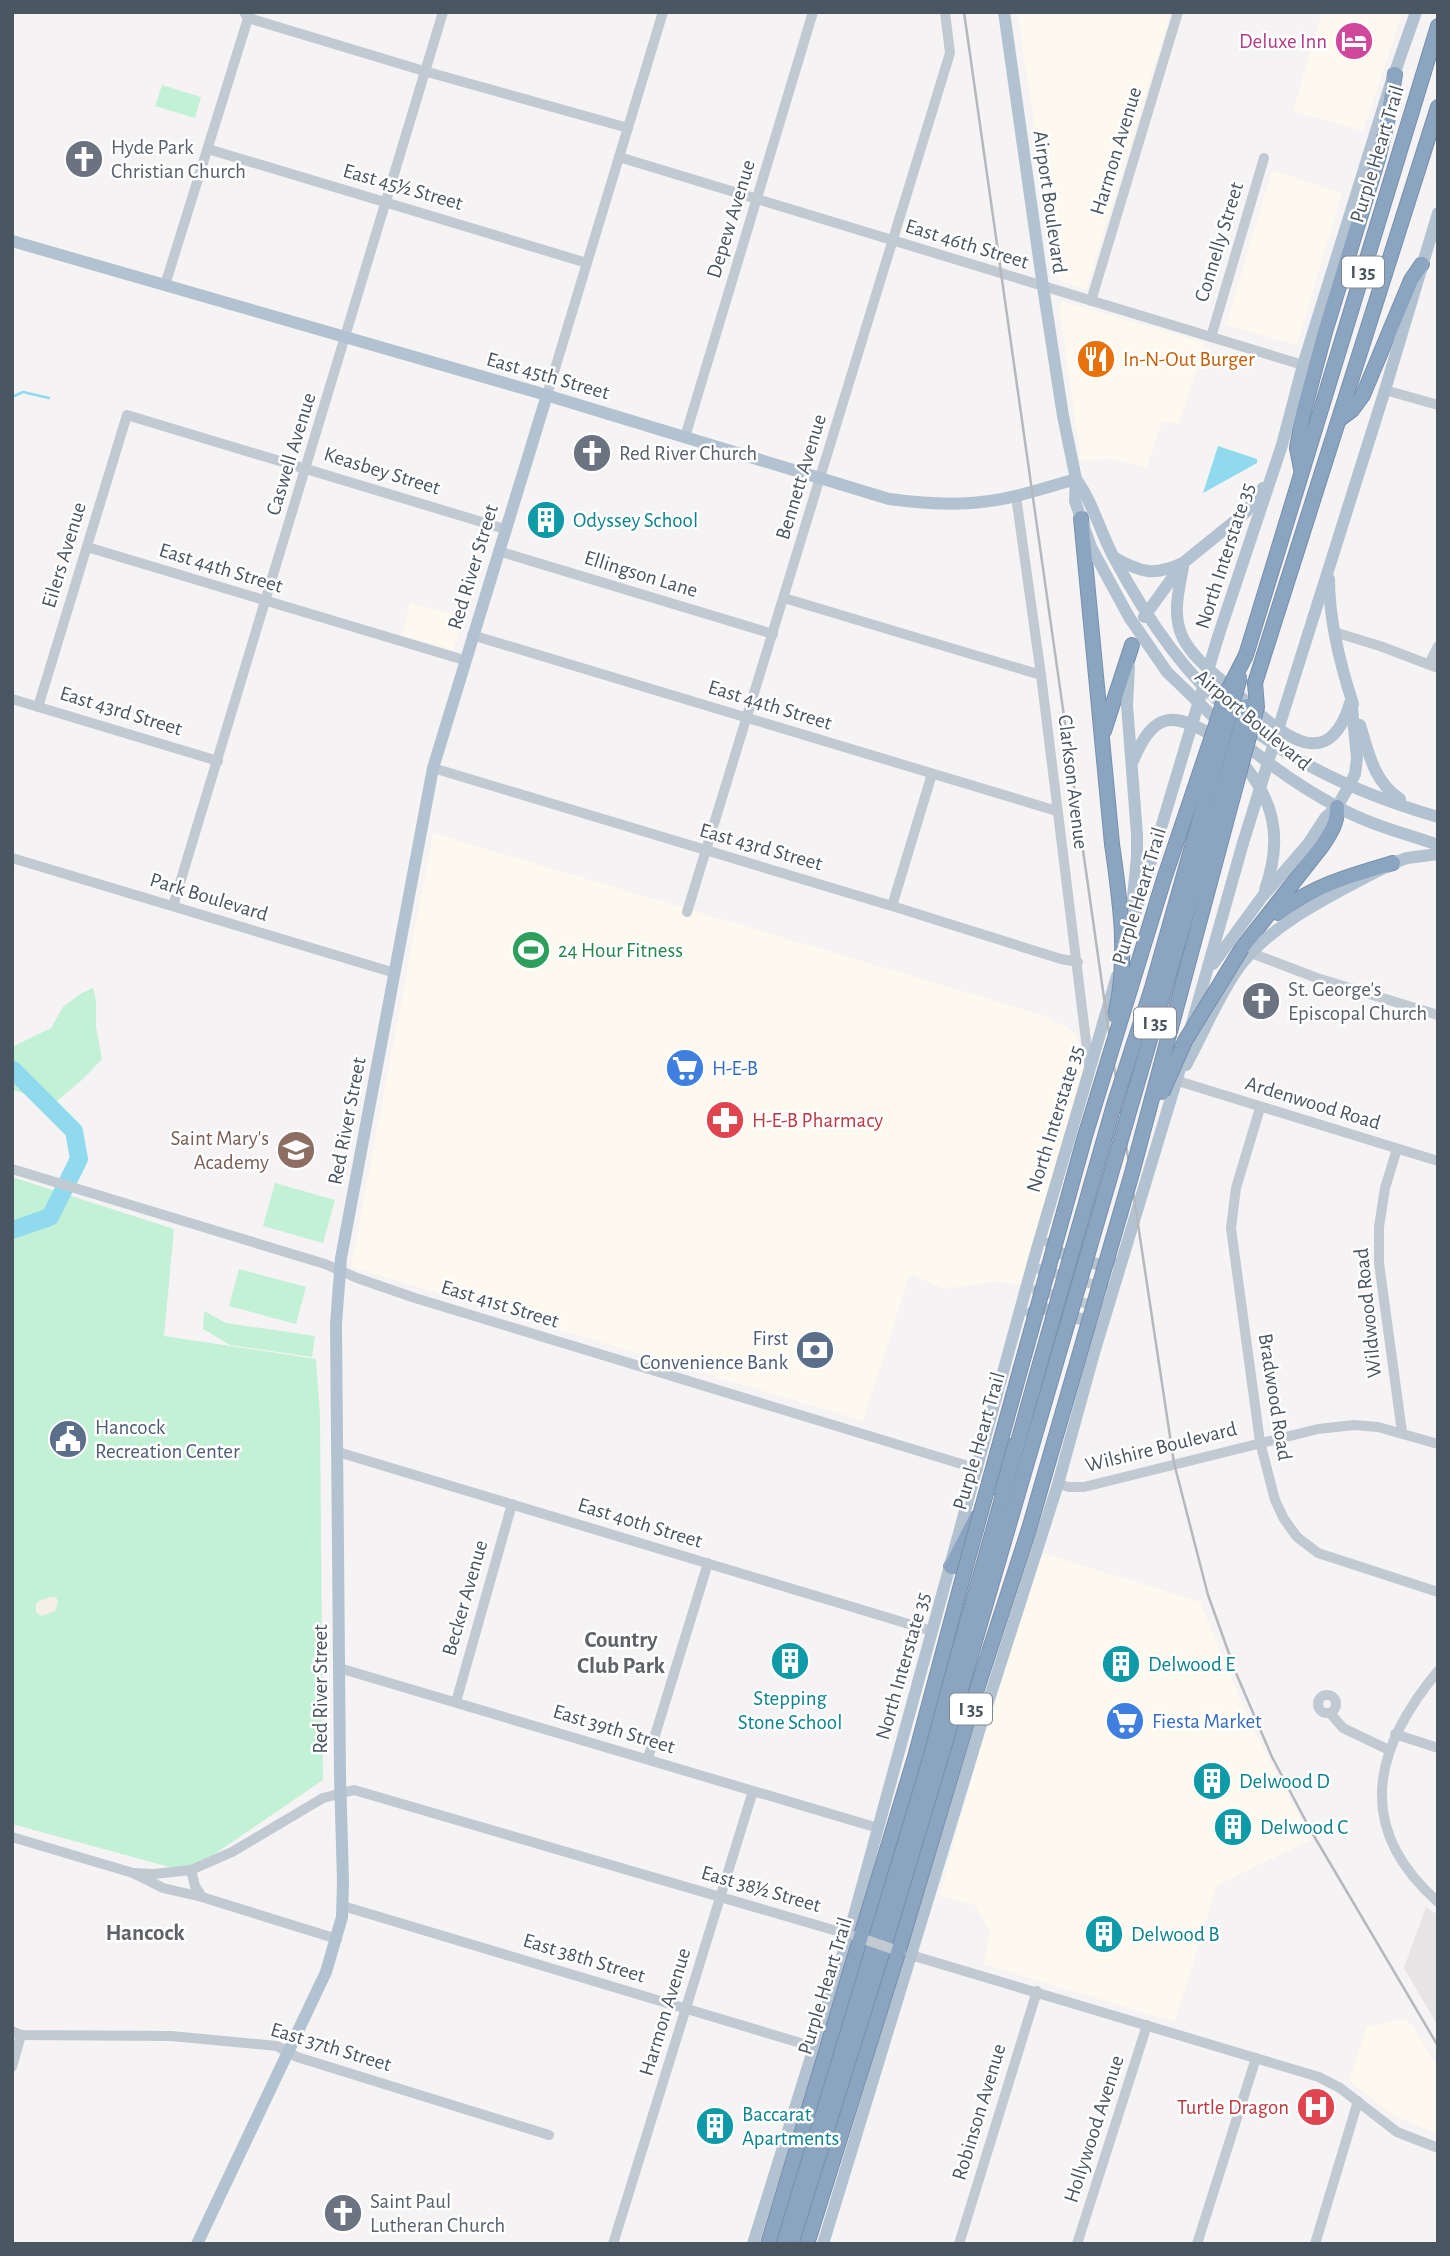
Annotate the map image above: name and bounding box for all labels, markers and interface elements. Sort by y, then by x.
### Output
hotel icon: Deluxe Inn [1333,20,1375,62]
place label: Deluxe Inn [1239,31,1327,52]
street label: Purple Heart Trail [1346,83,1408,225]
street label: Harmon Avenue [1087,85,1145,217]
street label: Airport Boulevard [1030,129,1070,275]
place label: Hyde Park Christian Church [111,137,246,182]
church icon: Hyde Park Christian Church [63,138,105,180]
street label: Depew Avenue [703,157,759,281]
street label: East 45½ Street [341,160,466,214]
street label: Connelly Street [1191,179,1247,304]
street label: East 46th Street [903,215,1031,273]
road number: I 35 [1342,256,1384,288]
restaurant icon: In-N-Out Burger [1075,338,1117,380]
street label: East 45th Street [484,348,612,404]
place label: In-N-Out Burger [1123,349,1255,370]
street label: Caswell Avenue [262,390,320,518]
street label: Bennett Avenue [772,412,830,542]
church icon: Red River Church [571,432,613,474]
street label: Keasbey Street [321,443,443,499]
place label: Red River Church [619,443,757,464]
street label: North Interstate 35 [1192,480,1258,632]
building icon: Odyssey School [525,499,567,541]
street label: Eilers Avenue [38,500,90,610]
street label: Red River Street [444,502,502,632]
place label: Odyssey School [573,510,698,531]
street label: East 44th Street [157,539,286,597]
street label: Ellingson Lane [582,547,700,601]
street label: Airport Boulevard [1191,666,1315,775]
street label: East 44th Street [706,676,835,734]
street label: East 43rd Street [57,682,185,740]
street label: Clarkson Avenue [1054,714,1092,850]
street label: East 43rd Street [697,819,825,875]
street label: Purple Heart Trail [1108,825,1170,967]
street label: Park Boulevard [147,869,271,925]
sports icon: 24 Hour Fitness [510,929,552,971]
place label: 24 Hour Fitness [558,940,683,961]
place label: St. George's Episcopal Church [1288,979,1427,1024]
church icon: St. George's Episcopal Church [1240,980,1282,1022]
road number: I 35 [1134,1007,1176,1038]
street label: North Interstate 35 [1023,1043,1087,1195]
supermarket icon: H-E-B [664,1047,706,1089]
street label: Red River Street [324,1055,370,1187]
place label: H-E-B [712,1058,758,1079]
street label: Ardenwood Road [1243,1072,1383,1134]
pharmacy icon: H-E-B Pharmacy [704,1099,746,1141]
place label: H-E-B Pharmacy [752,1110,883,1131]
place label: Saint Mary's Academy [171,1128,269,1173]
school or university icon: Saint Mary's Academy [275,1129,317,1171]
street label: Wildwood Road [1351,1247,1385,1379]
street label: East 41st Street [439,1276,562,1332]
place label: First Convenience Bank [640,1328,788,1373]
bank icon: First Convenience Bank [794,1329,836,1371]
street label: Bradwood Road [1255,1332,1295,1462]
street label: Purple Heart Trail [949,1370,1009,1512]
place label: Hancock Recreation Center [95,1417,240,1462]
public building icon: Hancock Recreation Center [47,1418,89,1460]
street label: Wilshire Boulevard [1083,1418,1239,1476]
street label: East 40th Street [575,1494,705,1552]
street label: Becker Avenue [438,1538,492,1658]
street label: North Interstate 35 [872,1590,934,1742]
street label: Red River Street [310,1624,331,1754]
district label: Country Club Park [577,1629,666,1678]
building icon: Stepping Stone School [769,1640,811,1682]
building icon: Delwood E [1100,1643,1142,1685]
place label: Delwood E [1148,1654,1235,1675]
place label: Stepping Stone School [738,1688,842,1733]
road number: I 35 [950,1694,992,1724]
street label: East 39th Street [550,1700,678,1758]
supermarket icon: Fiesta Market [1104,1700,1146,1742]
place label: Fiesta Market [1152,1711,1262,1732]
building icon: Delwood D [1191,1760,1233,1802]
place label: Delwood D [1239,1771,1330,1792]
building icon: Delwood C [1212,1806,1254,1848]
place label: Delwood C [1260,1817,1348,1838]
street label: East 38½ Street [699,1862,823,1916]
building icon: Delwood B [1083,1913,1125,1955]
street label: Purple Heart Trail [794,1915,856,2057]
district label: Hancock [105,1922,185,1945]
place label: Delwood B [1131,1924,1220,1945]
street label: East 38th Street [520,1929,648,1987]
street label: Harmon Avenue [636,1946,694,2078]
street label: East 37th Street [268,2019,394,2075]
street label: Robinson Avenue [948,2041,1010,2183]
street label: Hollywood Avenue [1060,2053,1128,2205]
hospital icon: Turtle Dragon [1295,2086,1337,2128]
place label: Turtle Dragon [1177,2097,1289,2118]
place label: Baccarat Apartments [742,2104,839,2149]
building icon: Baccarat Apartments [694,2105,736,2147]
place label: Saint Paul Lutheran Church [370,2191,505,2236]
church icon: Saint Paul Lutheran Church [322,2192,364,2234]

